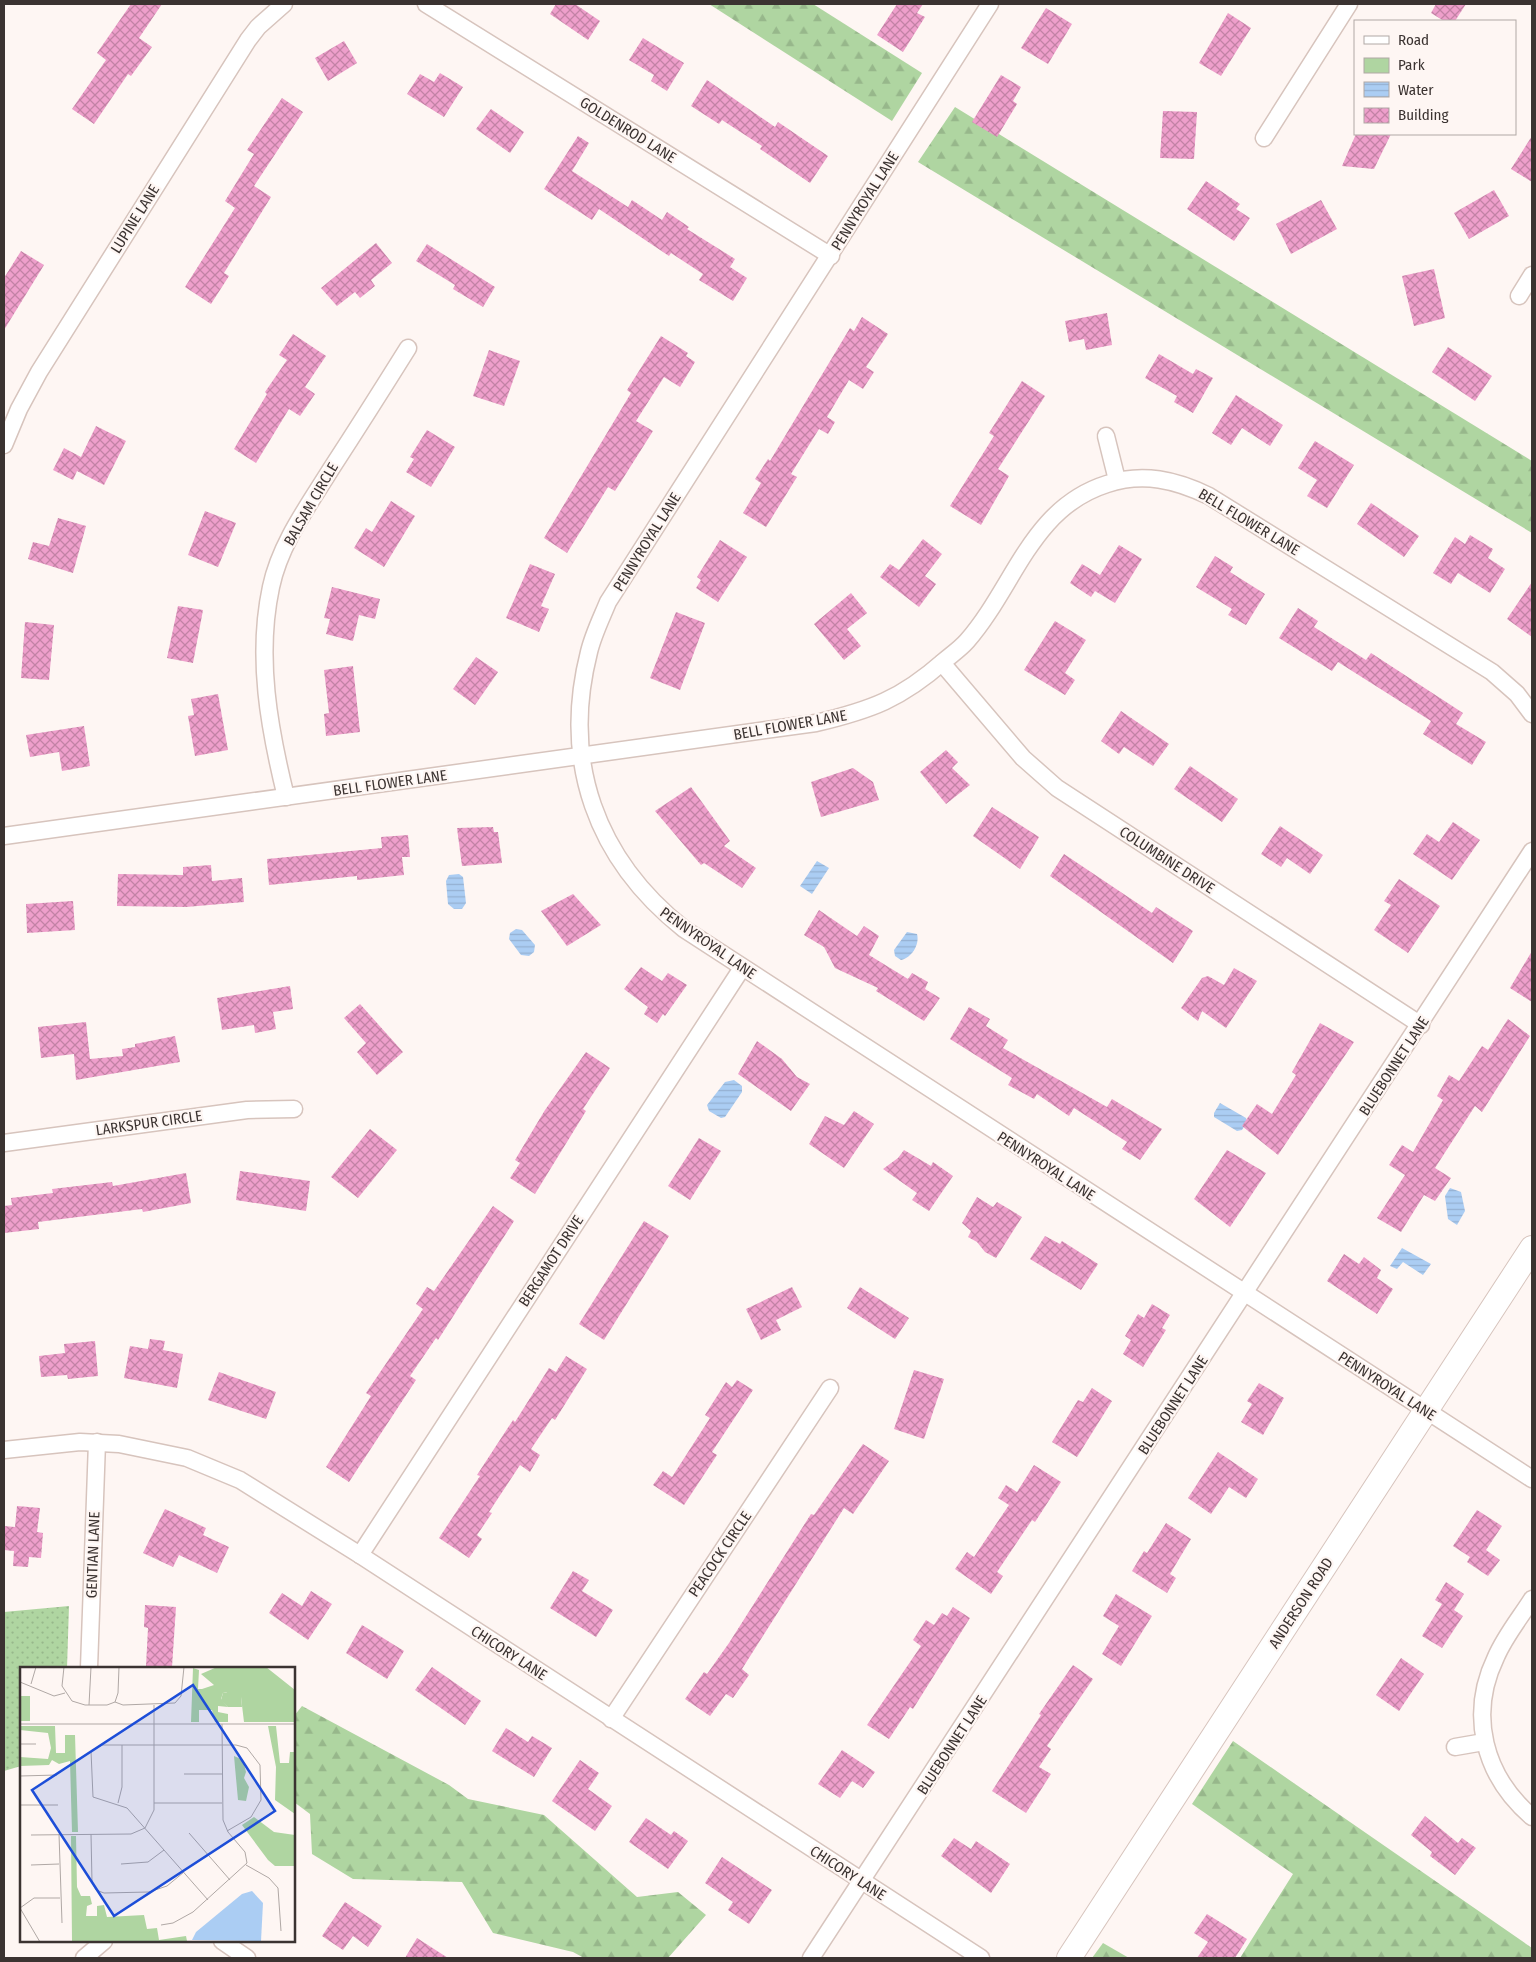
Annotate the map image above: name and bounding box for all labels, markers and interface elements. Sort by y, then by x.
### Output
legend [1354,20,1516,135]
text: Road [1398,31,1429,49]
text: Park [1398,56,1425,74]
text: Water [1398,81,1434,99]
street label: GOLDENROD LANE [577,93,679,167]
text: Building [1398,106,1449,124]
street label: PENNYROYAL LANE [827,148,903,254]
street label: LUPINE LANE [107,181,163,257]
street label: BALSAM CIRCLE [280,459,342,549]
street label: BELL FLOWER LANE [1195,485,1303,559]
street label: PENNYROYAL LANE [609,489,685,595]
street label: BELL FLOWER LANE [732,706,848,744]
street label: BELL FLOWER LANE [332,766,448,800]
street label: COLUMBINE DRIVE [1116,823,1218,897]
street label: PENNYROYAL LANE [657,903,759,983]
street label: BLUEBONNET LANE [1355,1013,1433,1119]
street label: LARKSPUR CIRCLE [95,1107,203,1139]
street label: PENNYROYAL LANE [994,1128,1098,1204]
street label: BERGAMOT DRIVE [515,1212,587,1310]
street label: PENNYROYAL LANE [1335,1348,1439,1424]
street label: BLUEBONNET LANE [1134,1352,1212,1458]
street label: PEACOCK CIRCLE [685,1508,755,1600]
street label: GENTIAN LANE [82,1511,104,1599]
street label: ANDERSON ROAD [1265,1554,1337,1652]
street label: CHICORY LANE [468,1622,550,1684]
inset map [20,1667,295,1942]
street label: BLUEBONNET LANE [913,1692,991,1798]
street label: CHICORY LANE [807,1842,889,1904]

